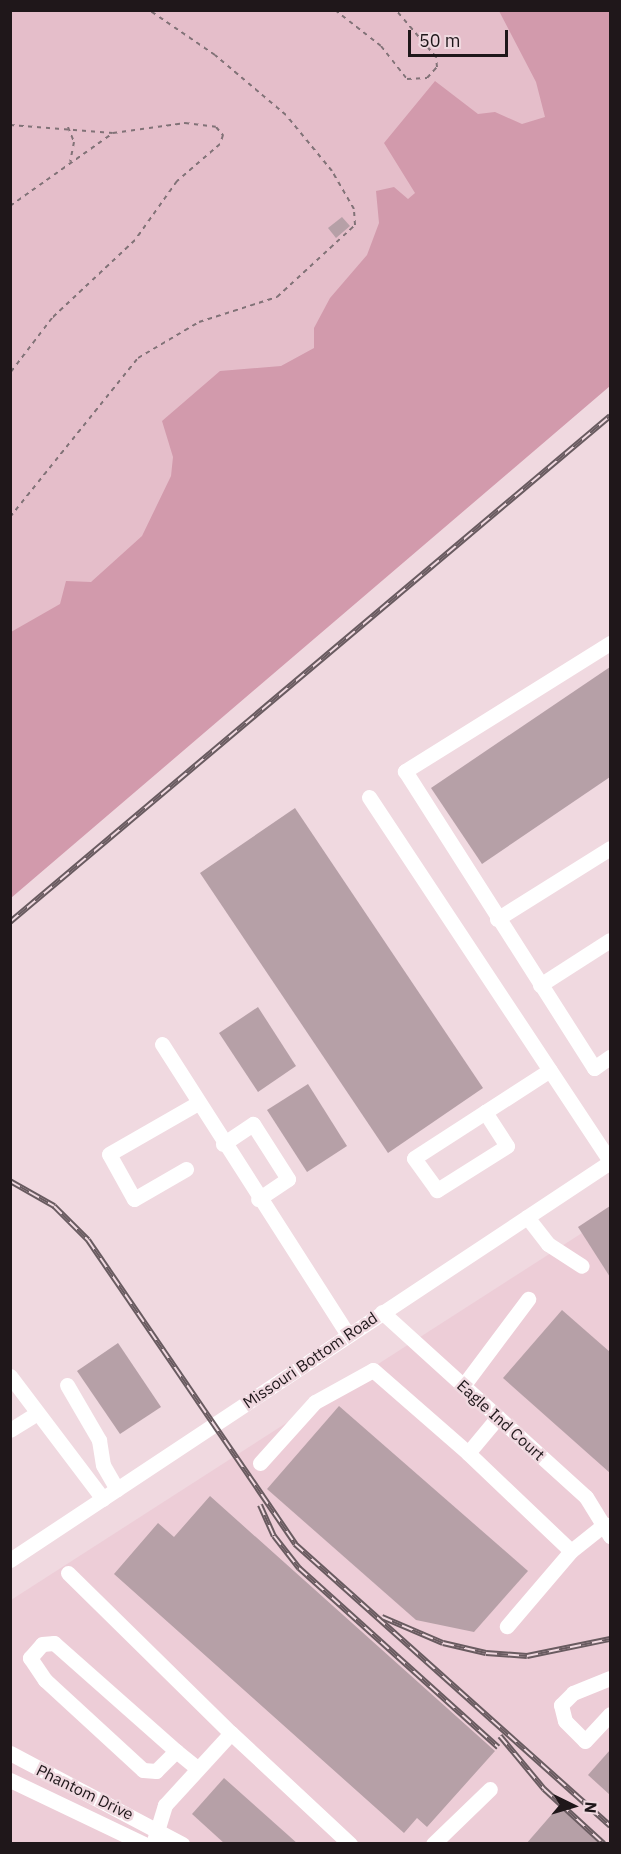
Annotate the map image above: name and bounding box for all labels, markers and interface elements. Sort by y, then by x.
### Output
scale bar [411,18,512,56]
text: 50 m [419,29,461,52]
street label: Missouri Bottom Road [239,1308,381,1412]
street label: Eagle Ind Court [453,1376,549,1464]
street label: Phantom Drive [33,1760,137,1824]
north arrow [543,1776,603,1836]
text: N [580,1801,601,1814]

